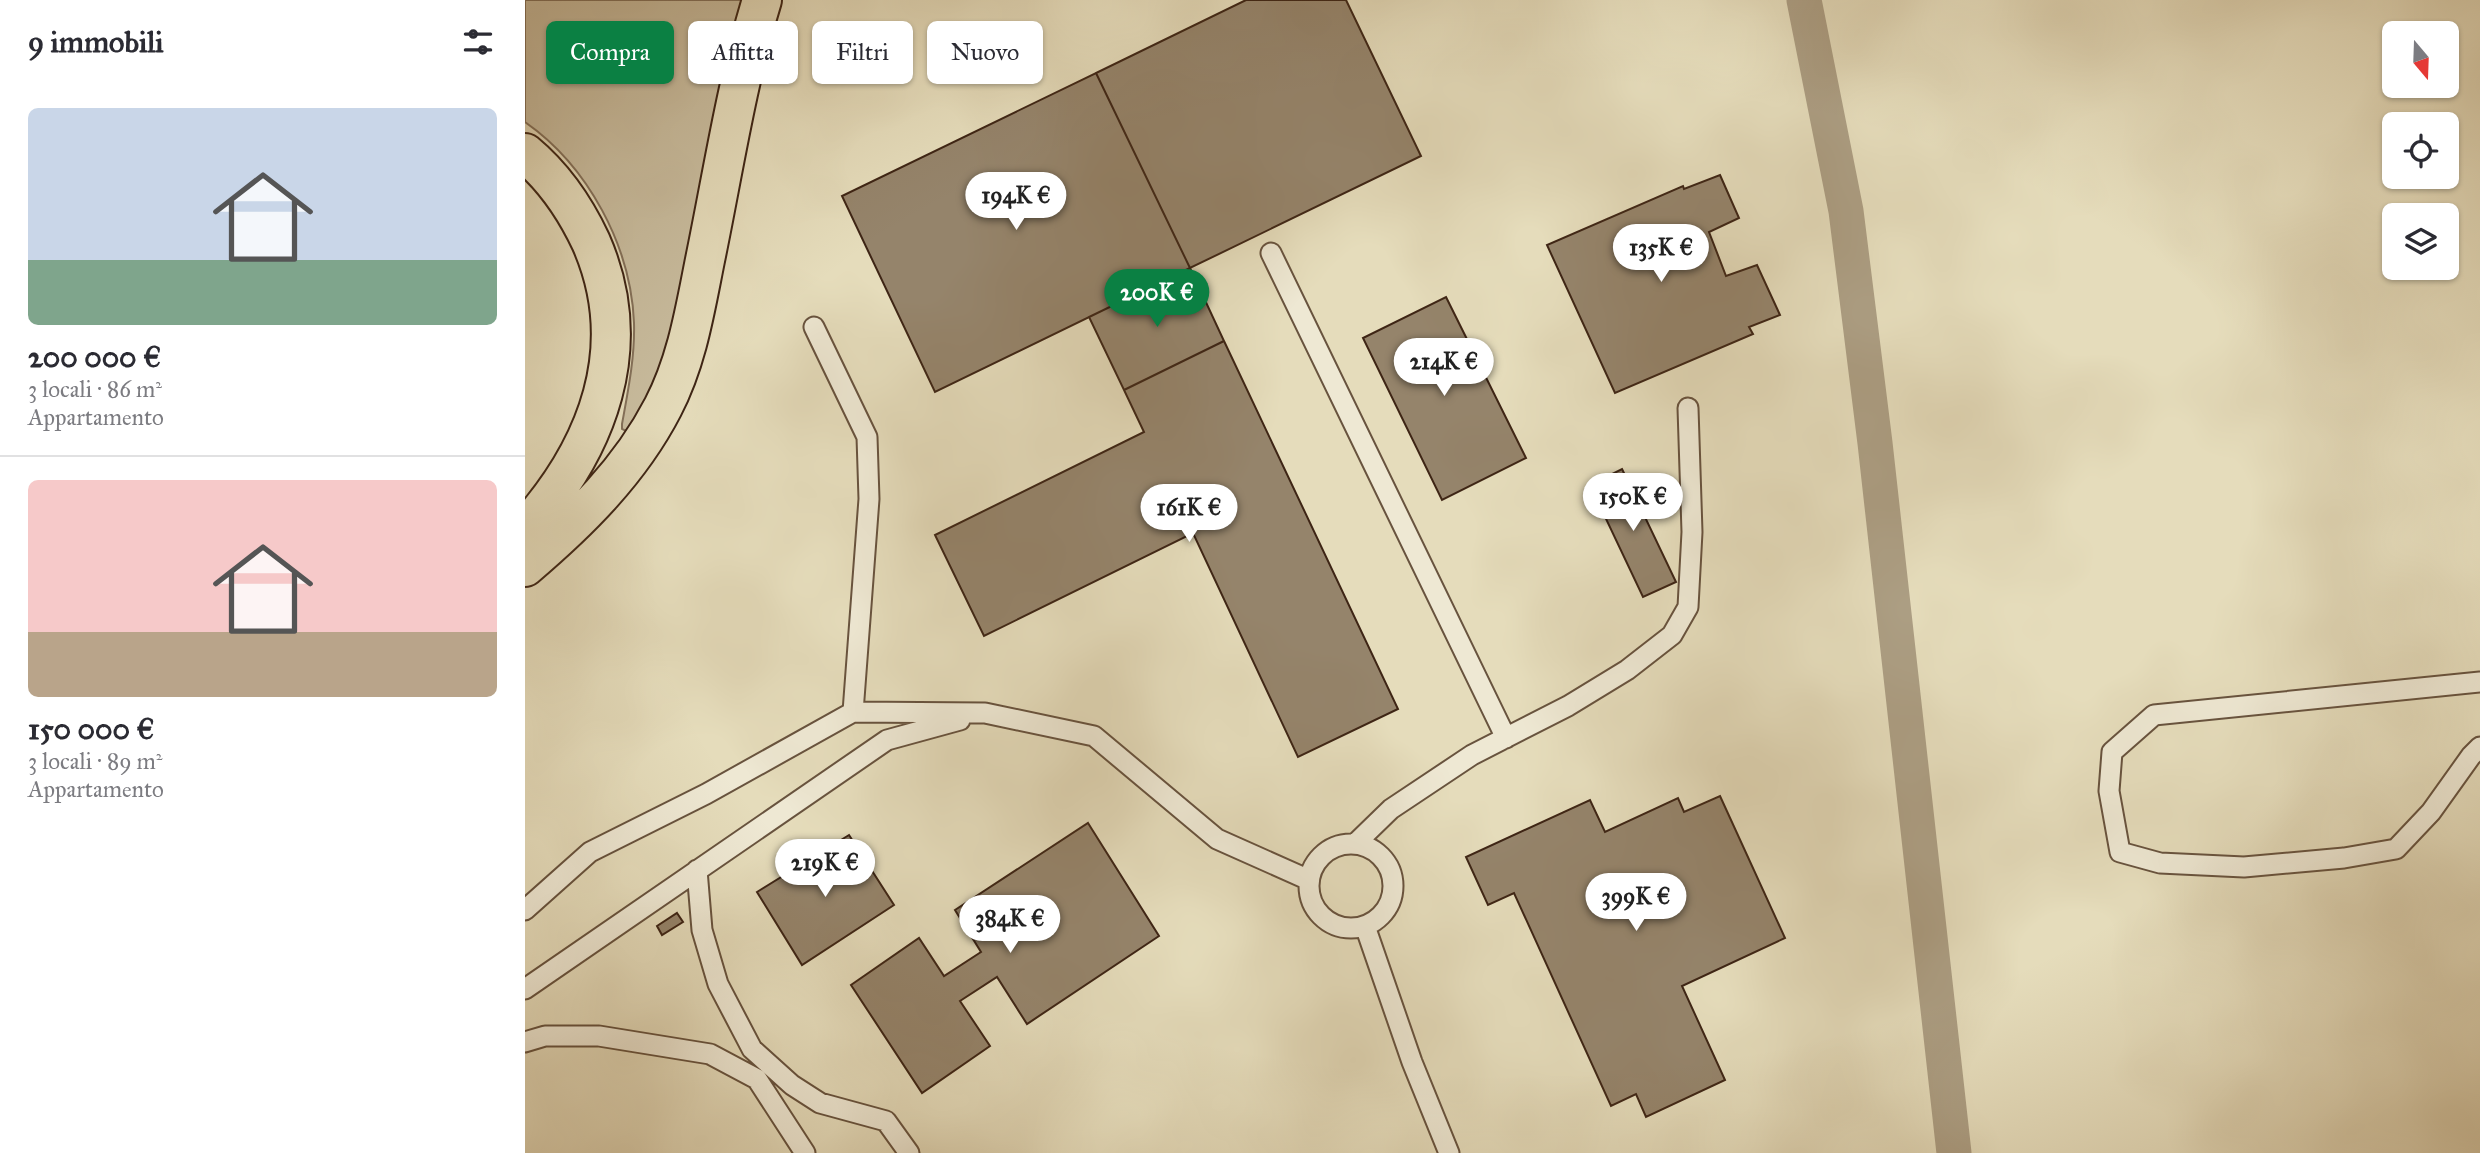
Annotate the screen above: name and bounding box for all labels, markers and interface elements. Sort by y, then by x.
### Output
chip: Compra [546,21,674,84]
chip: Affitta [688,21,798,84]
chip: Filtri [812,21,913,84]
chip: Nuovo [927,21,1043,84]
north arrow [2382,21,2459,98]
map controls [2382,21,2459,280]
icon: filters [459,23,497,61]
text: 9 immobili [28,24,164,60]
button: locate [2382,112,2459,189]
icon: home [200,154,326,280]
pin: 194K € [959,173,1073,232]
text: 194K € [981,181,1051,209]
button: layers [2382,203,2459,280]
pin: 135K € [1604,224,1718,284]
text: 135K € [1629,233,1693,261]
pin: 200K € [1100,270,1214,329]
text: 200K € [1120,278,1194,306]
pin: 214K € [1387,338,1501,398]
text: 200 000 € [28,339,161,375]
text: 214K € [1410,347,1478,375]
text: 3 locali · 86 m² [28,375,162,403]
text: Appartamento [28,403,164,431]
pin: 150K € [1576,474,1690,533]
text: 150K € [1599,482,1667,510]
pin: 161K € [1132,484,1246,544]
text: 161K € [1157,493,1221,521]
icon: home [200,526,326,652]
text: 150 000 € [28,711,155,747]
text: 3 locali · 89 m² [28,747,162,775]
text: Appartamento [28,775,164,803]
pin: 219K € [768,839,882,899]
text: 219K € [791,848,859,876]
pin: 399K € [1579,874,1693,933]
text: 399K € [1601,882,1671,910]
pin: 384K € [953,895,1067,955]
text: 384K € [975,904,1045,932]

